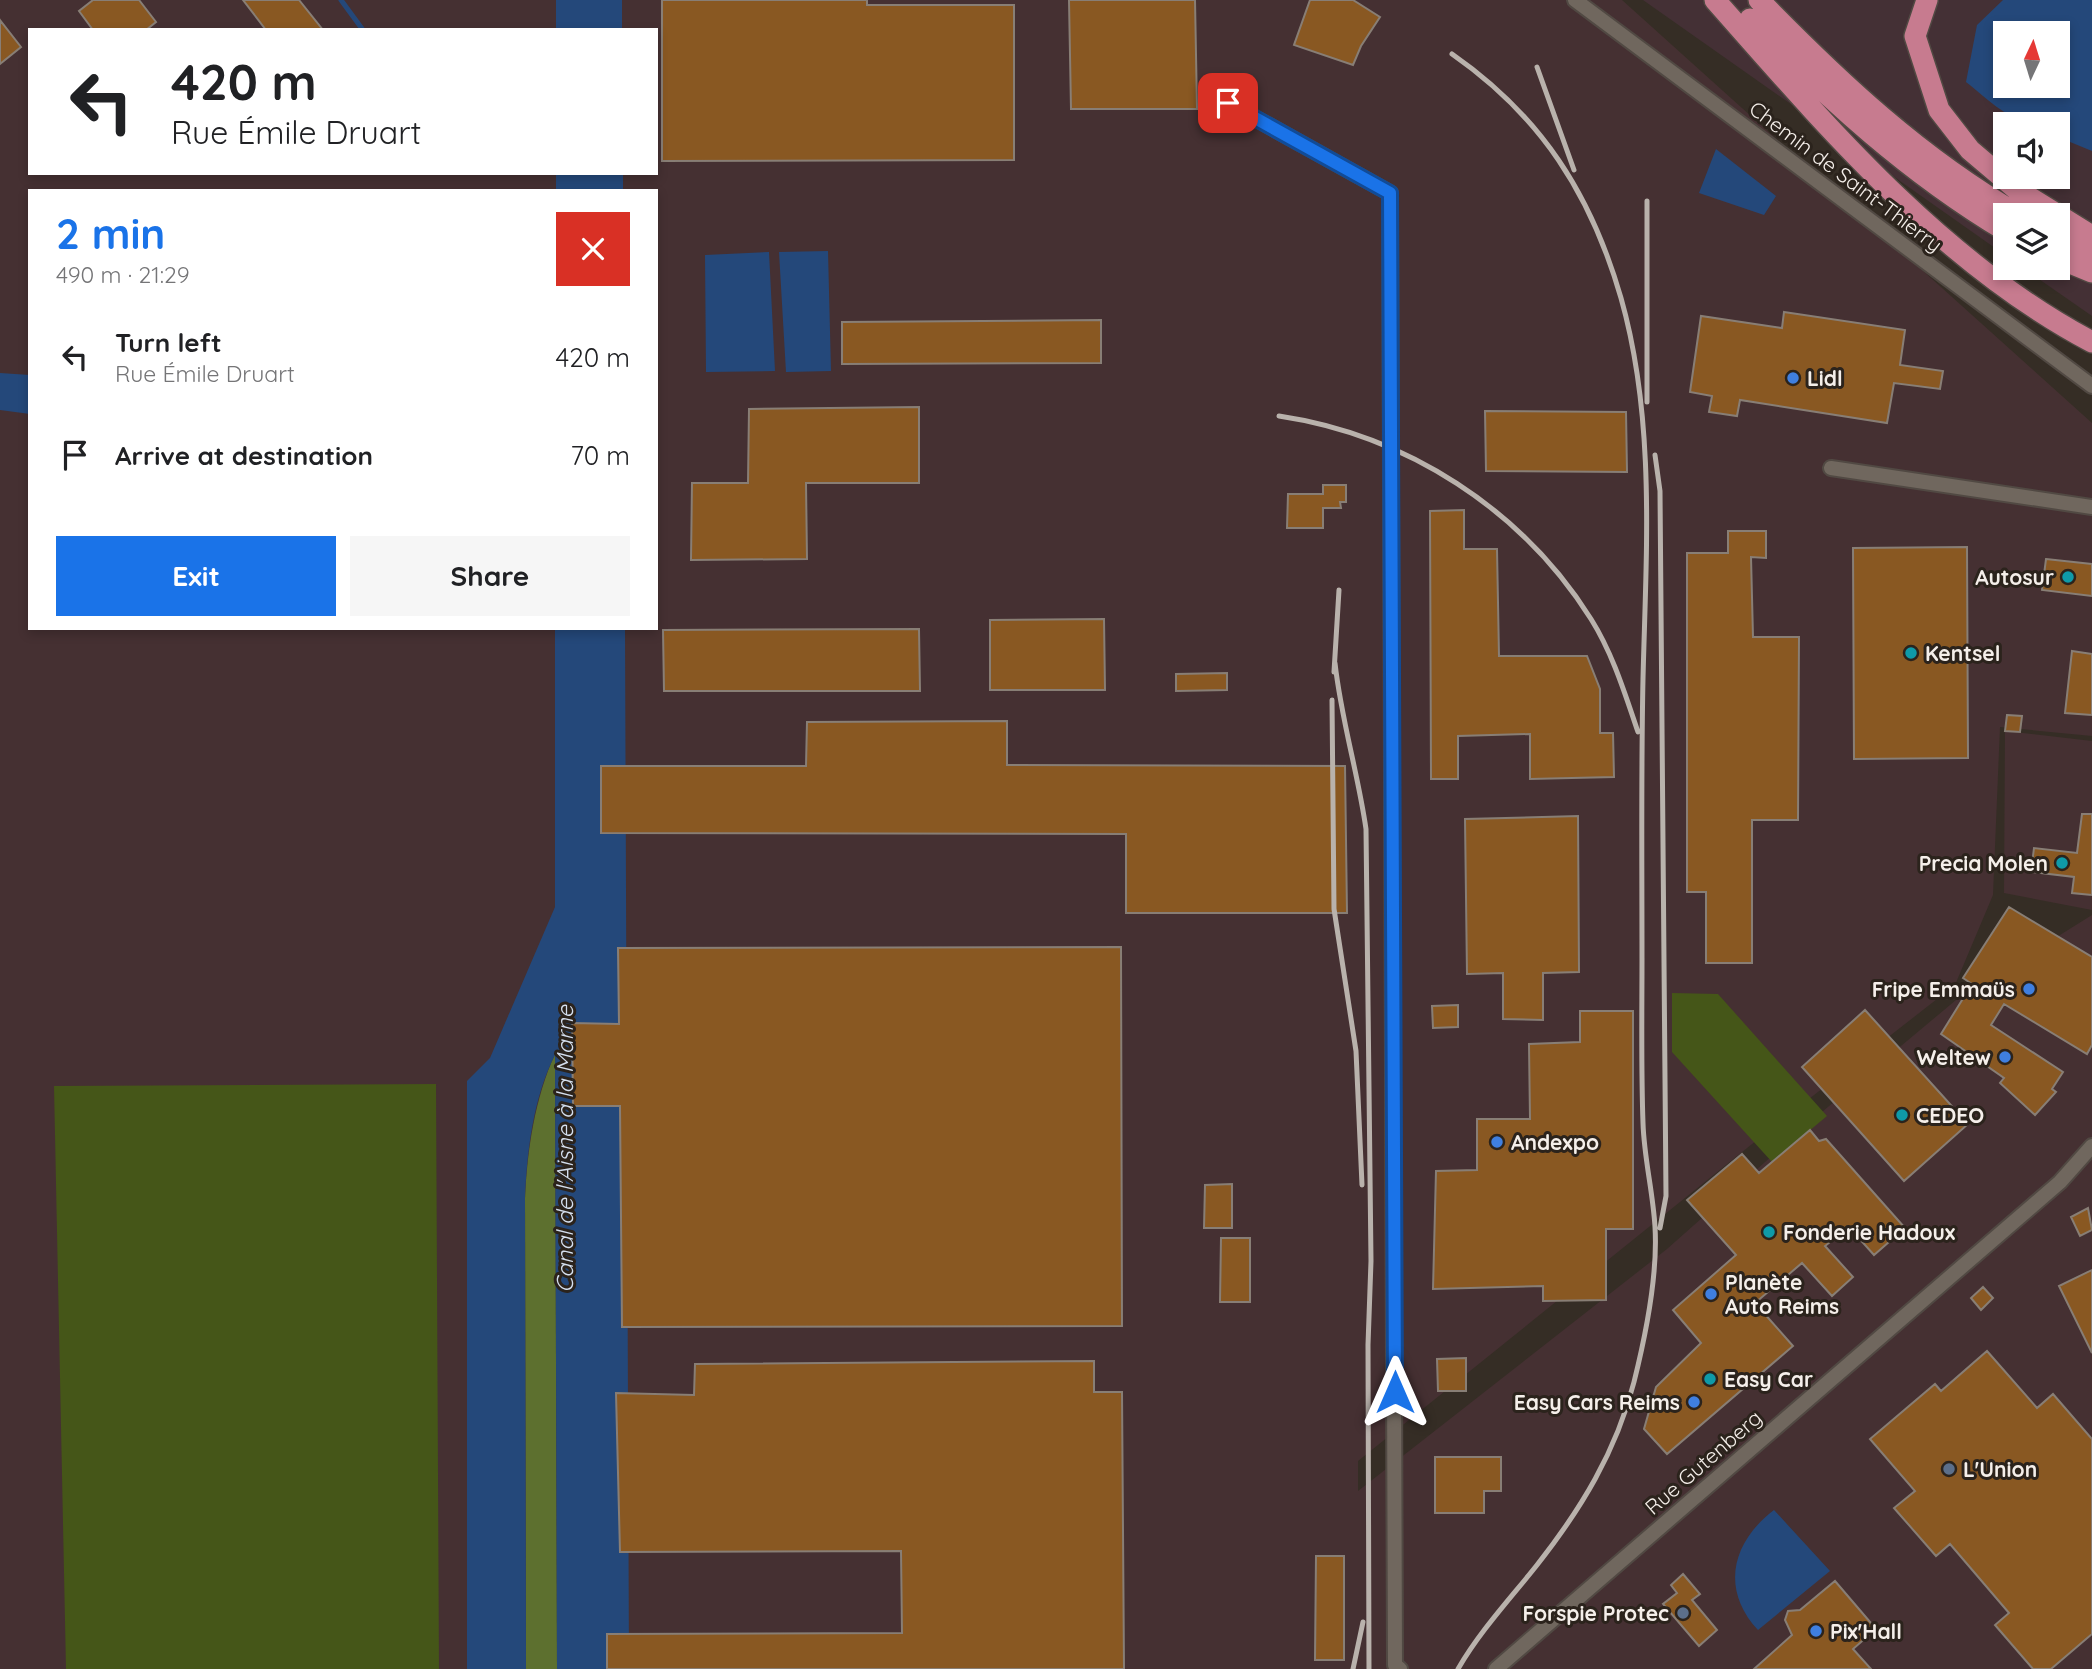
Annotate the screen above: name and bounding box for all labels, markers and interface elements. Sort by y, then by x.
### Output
north arrow [1993,21,2070,98]
map controls [1993,21,2070,280]
text: 420 m [171,51,317,112]
icon: left [56,56,147,147]
pin [1198,73,1258,133]
icon: arrive [1209,84,1247,122]
street label: Chemin de Saint-Thierry [1744,95,1948,257]
text: Rue Émile Druart [171,112,421,152]
button: sound [1993,112,2070,189]
button: layers [1993,203,2070,280]
text: 2 min [56,207,165,260]
button: close [556,212,630,286]
text: 490 m · 21:29 [56,260,190,289]
text: Turn left [115,326,222,359]
icon: left [56,338,94,376]
text: 420 m [556,341,630,374]
text: Rue Émile Druart [115,359,295,388]
place label: Lidl [1807,365,1843,391]
marker: Lidl [1785,370,1801,386]
icon: arrive [56,436,94,474]
text: Arrive at destination [115,439,373,472]
text: 70 m [570,439,630,472]
button: Exit [56,536,336,616]
button: Share [350,536,630,616]
place label: Autosur [1975,564,2054,590]
marker: Autosur [2060,569,2076,585]
place label: Kentsel [1925,640,2000,666]
marker: Kentsel [1903,645,1919,661]
place label: Precia Molen [1919,850,2048,876]
marker: Precia Molen [2054,855,2070,871]
place label: Fripe Emmaüs [1872,976,2015,1002]
marker: Fripe Emmaüs [2021,981,2037,997]
water label: Canal de l'Aisne à la Marne [550,1004,579,1293]
place label: Weltew [1917,1044,1991,1070]
marker: Weltew [1997,1049,2013,1065]
place label: CEDEO [1916,1102,1984,1128]
marker: CEDEO [1894,1107,1910,1123]
place label: Andexpo [1511,1129,1599,1155]
marker: Andexpo [1489,1134,1505,1150]
place label: Fonderie Hadoux [1783,1219,1955,1245]
marker: Fonderie Hadoux [1761,1224,1777,1240]
place label: Planète Auto Reims [1725,1269,1839,1319]
marker: Planète Auto Reims [1703,1286,1719,1302]
position arrow [1358,1355,1432,1429]
place label: Easy Car [1724,1366,1813,1392]
marker: Easy Car [1702,1371,1718,1387]
place label: Easy Cars Reims [1514,1389,1680,1415]
marker: Easy Cars Reims [1686,1394,1702,1410]
street label: Rue Gutenberg [1639,1404,1767,1520]
place label: L'Union [1963,1456,2037,1482]
marker: L'Union [1941,1461,1957,1477]
place label: Forspie Protec [1523,1600,1669,1626]
marker: Forspie Protec [1675,1605,1691,1621]
place label: Pix'Hall [1830,1618,1902,1644]
marker: Pix'Hall [1808,1623,1824,1639]

